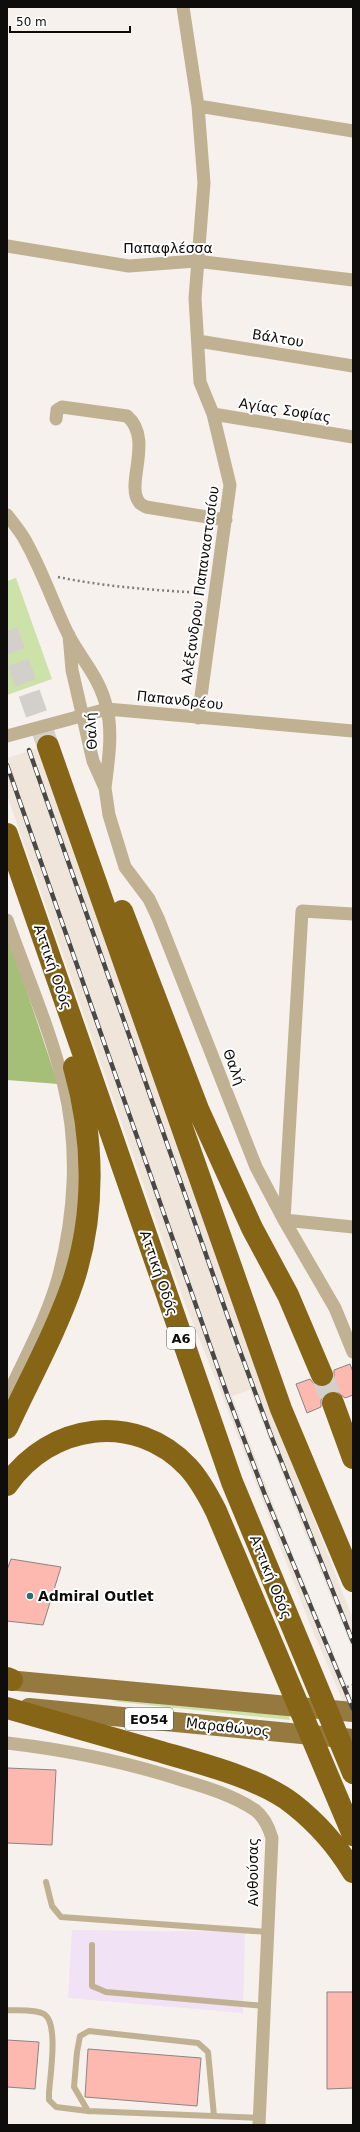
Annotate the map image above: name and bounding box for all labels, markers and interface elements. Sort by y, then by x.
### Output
scale bar [10,8,130,34]
text: 50 m [16,15,47,29]
street label: Παπαφλέσσα [123,240,213,256]
street label: Βάλτου [251,326,305,350]
street label: Αγίας Σοφίας [238,395,332,425]
street label: Αλέξανδρου Παπαναστασίου [178,485,222,685]
street label: Παπανδρέου [136,688,224,712]
street label: Θαλή [82,712,100,750]
street label: Αττική Οδός [31,922,75,1012]
street label: Θαλή [220,1047,248,1087]
street label: Αττική Οδός [137,1228,181,1318]
road number: Α6 [167,1327,195,1349]
street label: Αττική Οδός [247,1533,295,1621]
place label: Admiral Outlet [38,1588,154,1604]
marker: Admiral Outlet [25,1591,35,1601]
road number: ΕΟ54 [125,1708,173,1730]
street label: Μαραθώνος [185,1715,271,1739]
street label: Ανθούσας [245,1838,261,1906]

